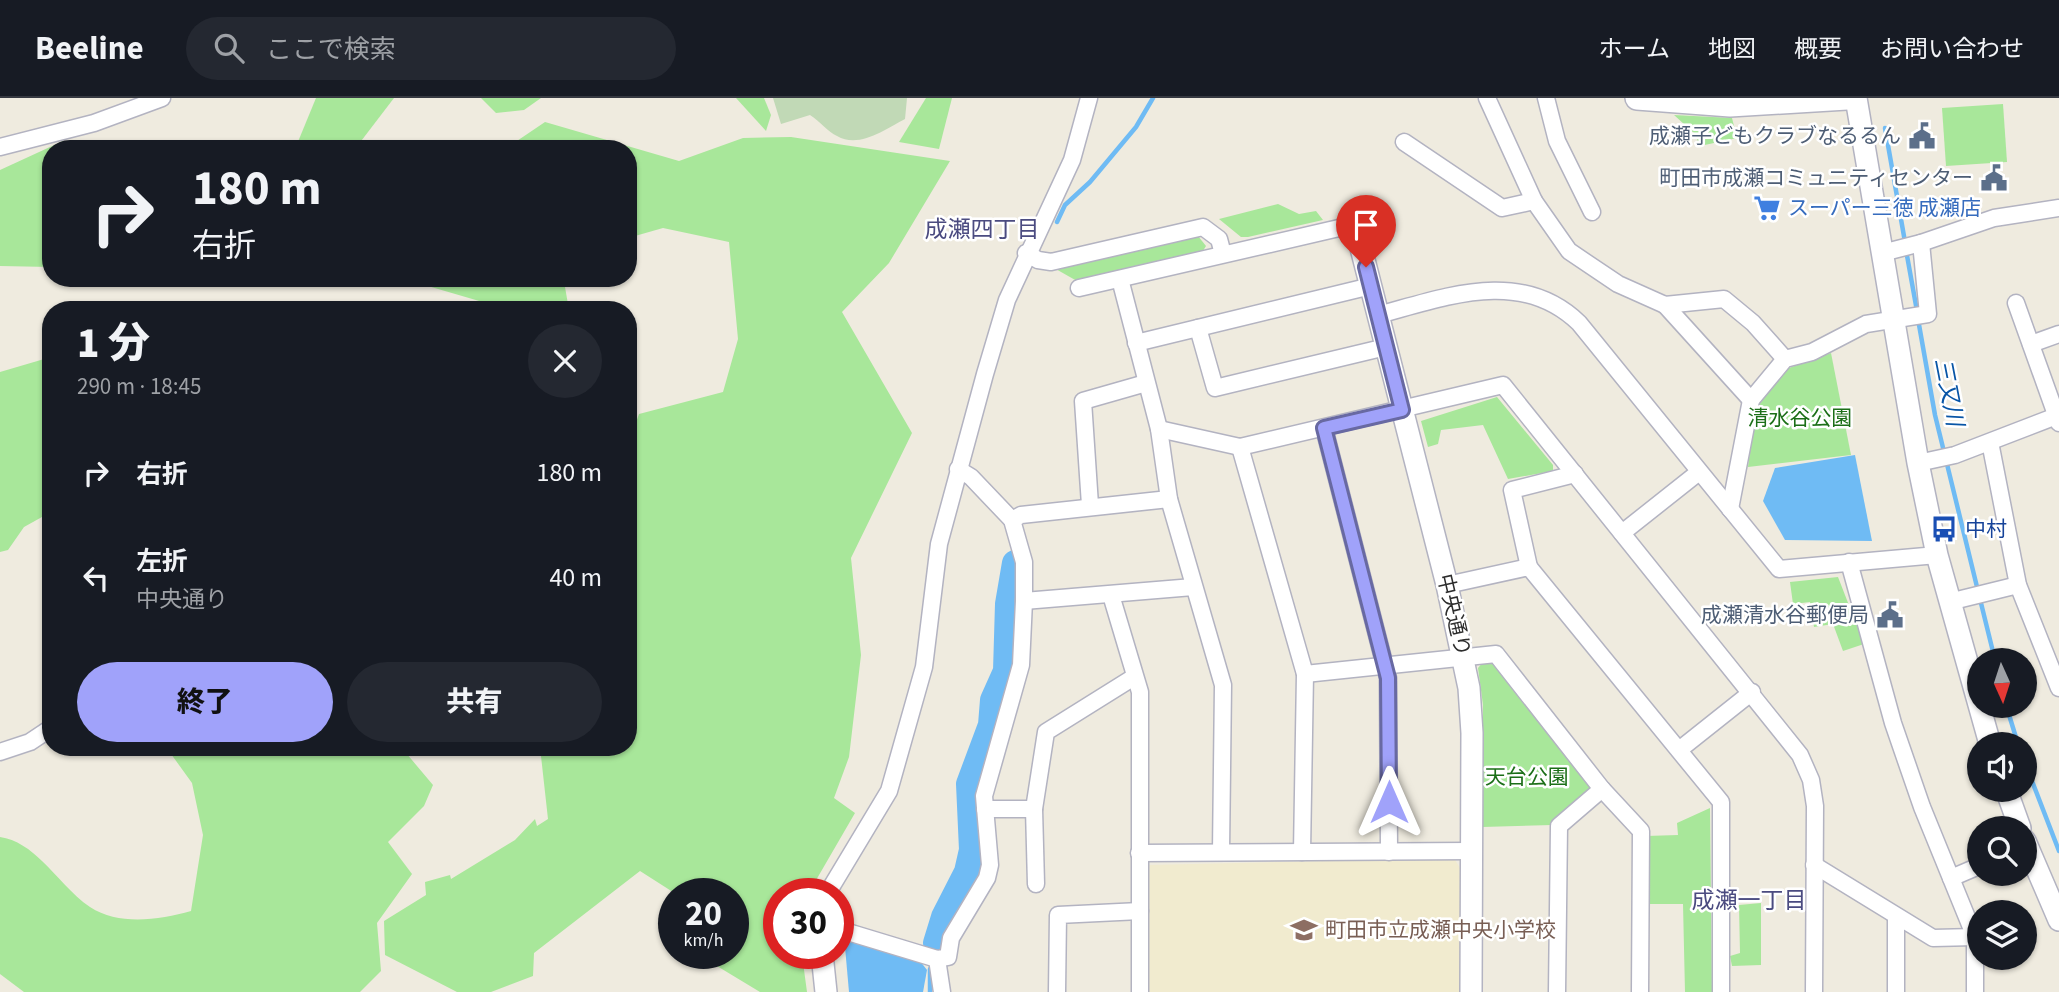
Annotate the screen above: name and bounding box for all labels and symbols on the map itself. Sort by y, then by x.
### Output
place label: 成瀬子どもクラブなるるん [1649,121,1901,151]
public building icon: 成瀬子どもクラブなるるん [1907,121,1937,151]
place label: 町田市成瀬コミュニティセンター [1659,163,1973,193]
public building icon: 町田市成瀬コミュニティセンター [1979,163,2009,193]
supermarket icon: スーパー三徳 成瀬店 [1752,193,1782,223]
place label: スーパー三徳 成瀬店 [1788,193,1981,223]
pin [1336,195,1396,267]
district label: 成瀬四丁目 [925,213,1040,246]
water label: 三又川 [1926,355,1972,432]
park label: 清水谷公園 [1748,403,1853,433]
bus stop icon: 中村 [1929,514,1959,544]
place label: 中村 [1965,514,2007,544]
street label: 中央通り [1430,571,1478,659]
place label: 成瀬清水谷郵便局 [1701,600,1869,630]
public building icon: 成瀬清水谷郵便局 [1875,600,1905,630]
north arrow [1967,648,2037,718]
park label: 天台公園 [1485,762,1569,792]
position arrow [1352,765,1426,839]
speed limit sign: 30 [763,878,854,969]
district label: 成瀬一丁目 [1692,884,1807,917]
school or university icon: 町田市立成瀬中央小学校 [1289,915,1319,945]
place label: 町田市立成瀬中央小学校 [1325,915,1556,945]

